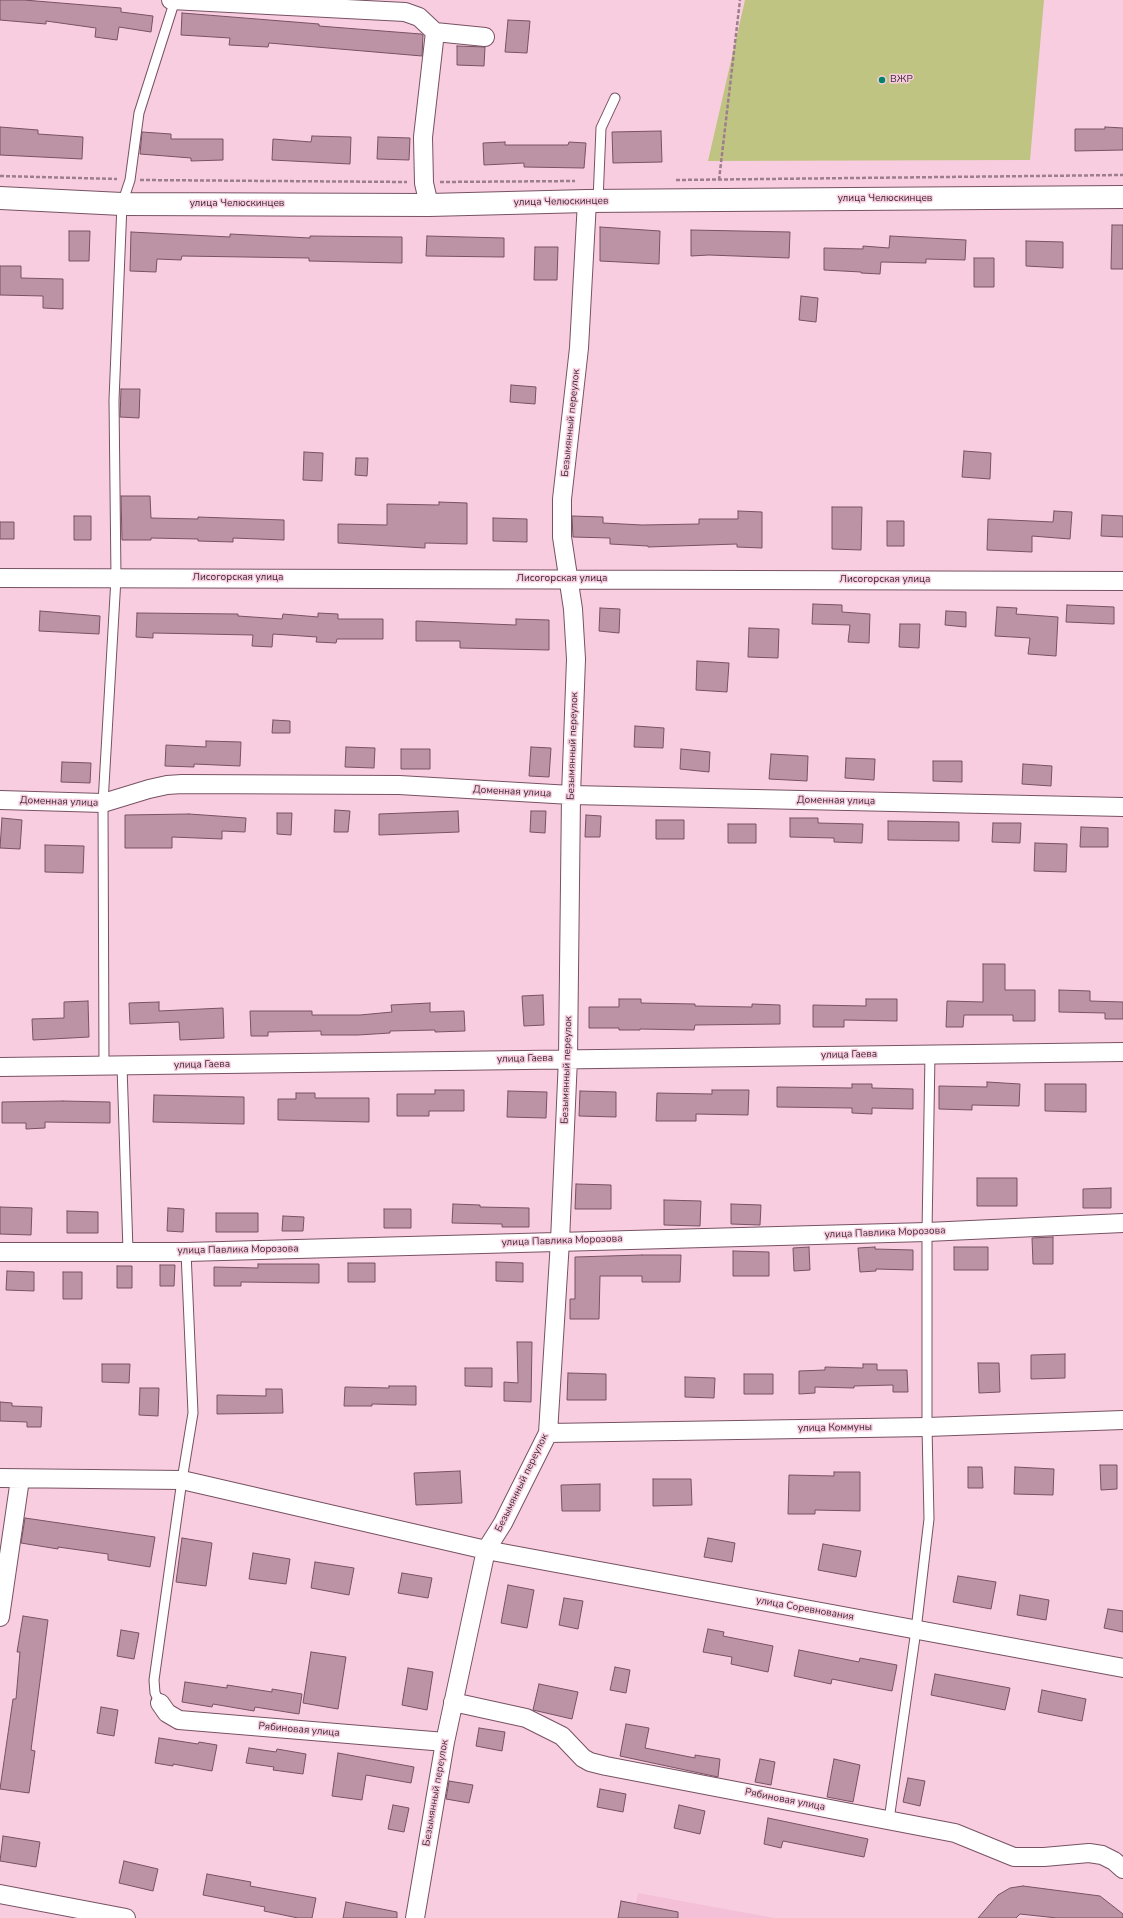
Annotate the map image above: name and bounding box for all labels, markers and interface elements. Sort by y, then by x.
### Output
place label: ВЖР [890,74,913,86]
marker: ВЖР [877,75,887,85]
street label: улица Челюскинцев [838,193,932,205]
street label: улица Челюскинцев [514,195,608,209]
street label: улица Челюскинцев [190,198,284,210]
street label: Безымянный переулок [559,369,583,477]
street label: Лисогорская улица [193,572,283,584]
street label: Лисогорская улица [517,573,607,585]
street label: Лисогорская улица [840,574,930,586]
street label: Безымянный переулок [565,692,581,800]
street label: Доменная улица [473,784,551,800]
street label: Доменная улица [797,794,875,808]
street label: Доменная улица [20,795,98,809]
street label: Безымянный переулок [559,1016,575,1124]
street label: улица Гаева [821,1049,877,1061]
street label: улица Гаева [497,1053,553,1065]
street label: улица Гаева [174,1059,230,1071]
street label: улица Павлика Морозова [824,1225,946,1241]
street label: улица Павлика Морозова [501,1233,623,1249]
street label: улица Павлика Морозова [177,1243,299,1257]
street label: улица Коммуны [798,1421,872,1435]
street label: Безымянный переулок [493,1432,551,1534]
street label: улица Соревнования [755,1594,855,1624]
street label: Рябиновая улица [258,1720,340,1740]
street label: Безымянный переулок [421,1739,451,1847]
street label: Рябиновая улица [744,1786,826,1814]

